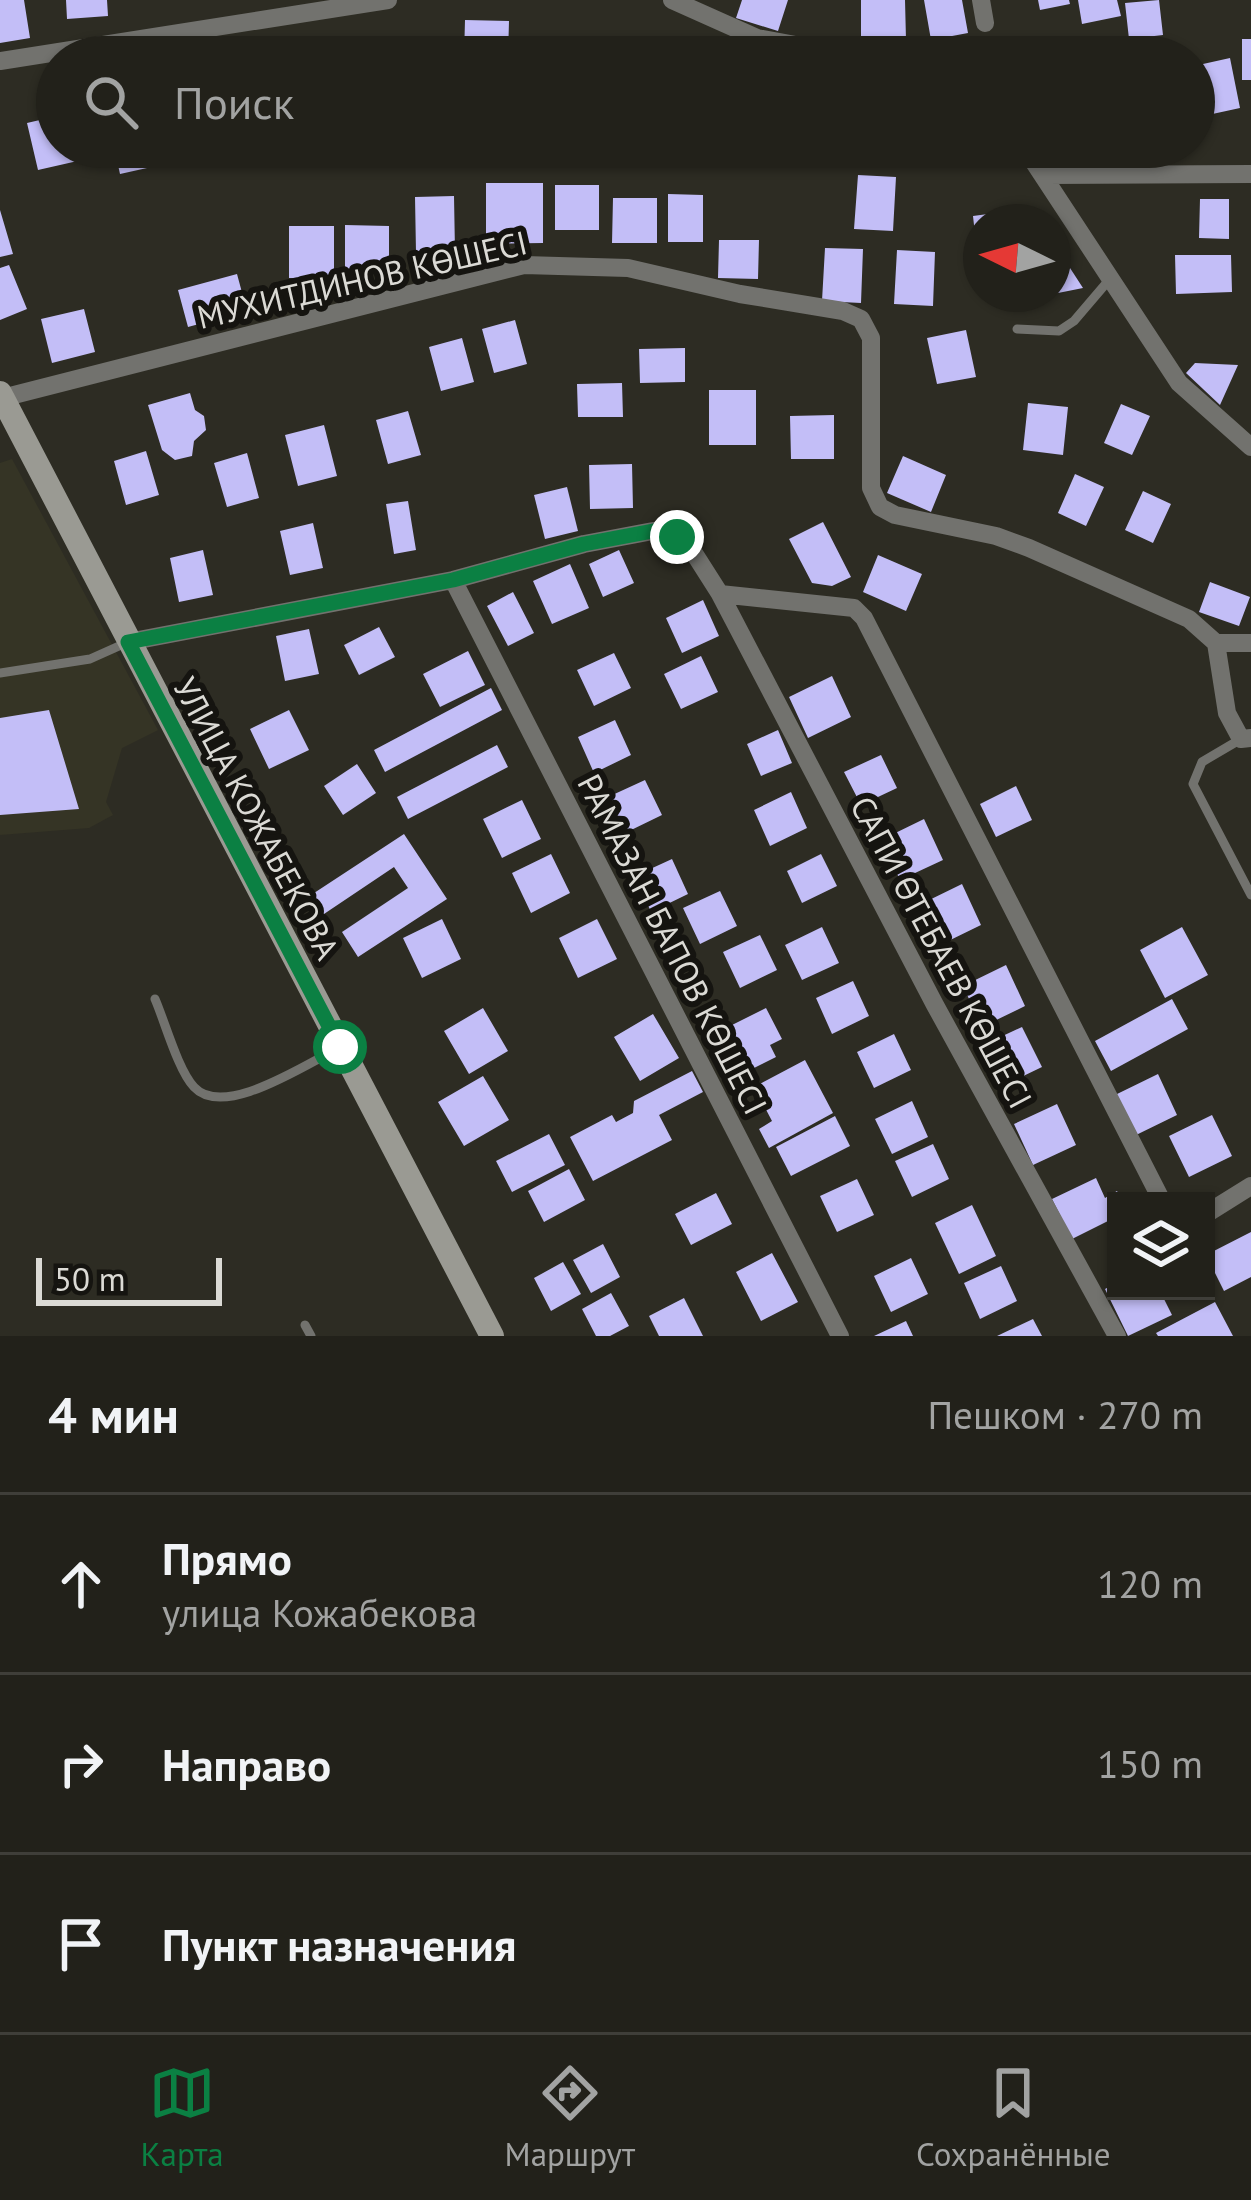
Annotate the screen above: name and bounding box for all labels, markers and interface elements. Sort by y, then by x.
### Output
search box [36,36,1215,168]
icon: search [78,69,144,135]
text: Поиск [174,73,294,131]
north arrow [963,204,1071,312]
street label: МУХИТДИНОВ КӨШЕСІ [193,220,531,338]
route end [650,510,704,564]
street label: УЛИЦА КОЖАБЕКОВА [164,670,350,967]
street label: РАМАЗАН БАПОВ КӨШЕСІ [568,767,778,1121]
street label: САПИ ӨТЕБАЕВ КӨШЕСІ [841,788,1043,1116]
route start [313,1020,367,1074]
map controls [1107,1192,1215,1300]
button: layers [1107,1192,1215,1300]
scale bar [36,1252,222,1305]
text: 50 m [54,1257,126,1300]
text: 4 мин [48,1381,179,1447]
text: Пешком · 270 m [927,1389,1203,1440]
text: Прямо [162,1529,292,1587]
icon: ahead [48,1551,114,1617]
text: 120 m [1097,1558,1203,1609]
text: улица Кожабекова [162,1587,477,1638]
icon: right [48,1731,114,1797]
text: Направо [162,1735,331,1793]
text: 150 m [1097,1738,1203,1789]
icon: arrive [48,1911,114,1977]
text: Пункт назначения [162,1915,516,1973]
tab: Карта [140,2060,224,2175]
tab: Маршрут [505,2060,635,2175]
tab: Сохранённые [916,2060,1111,2175]

